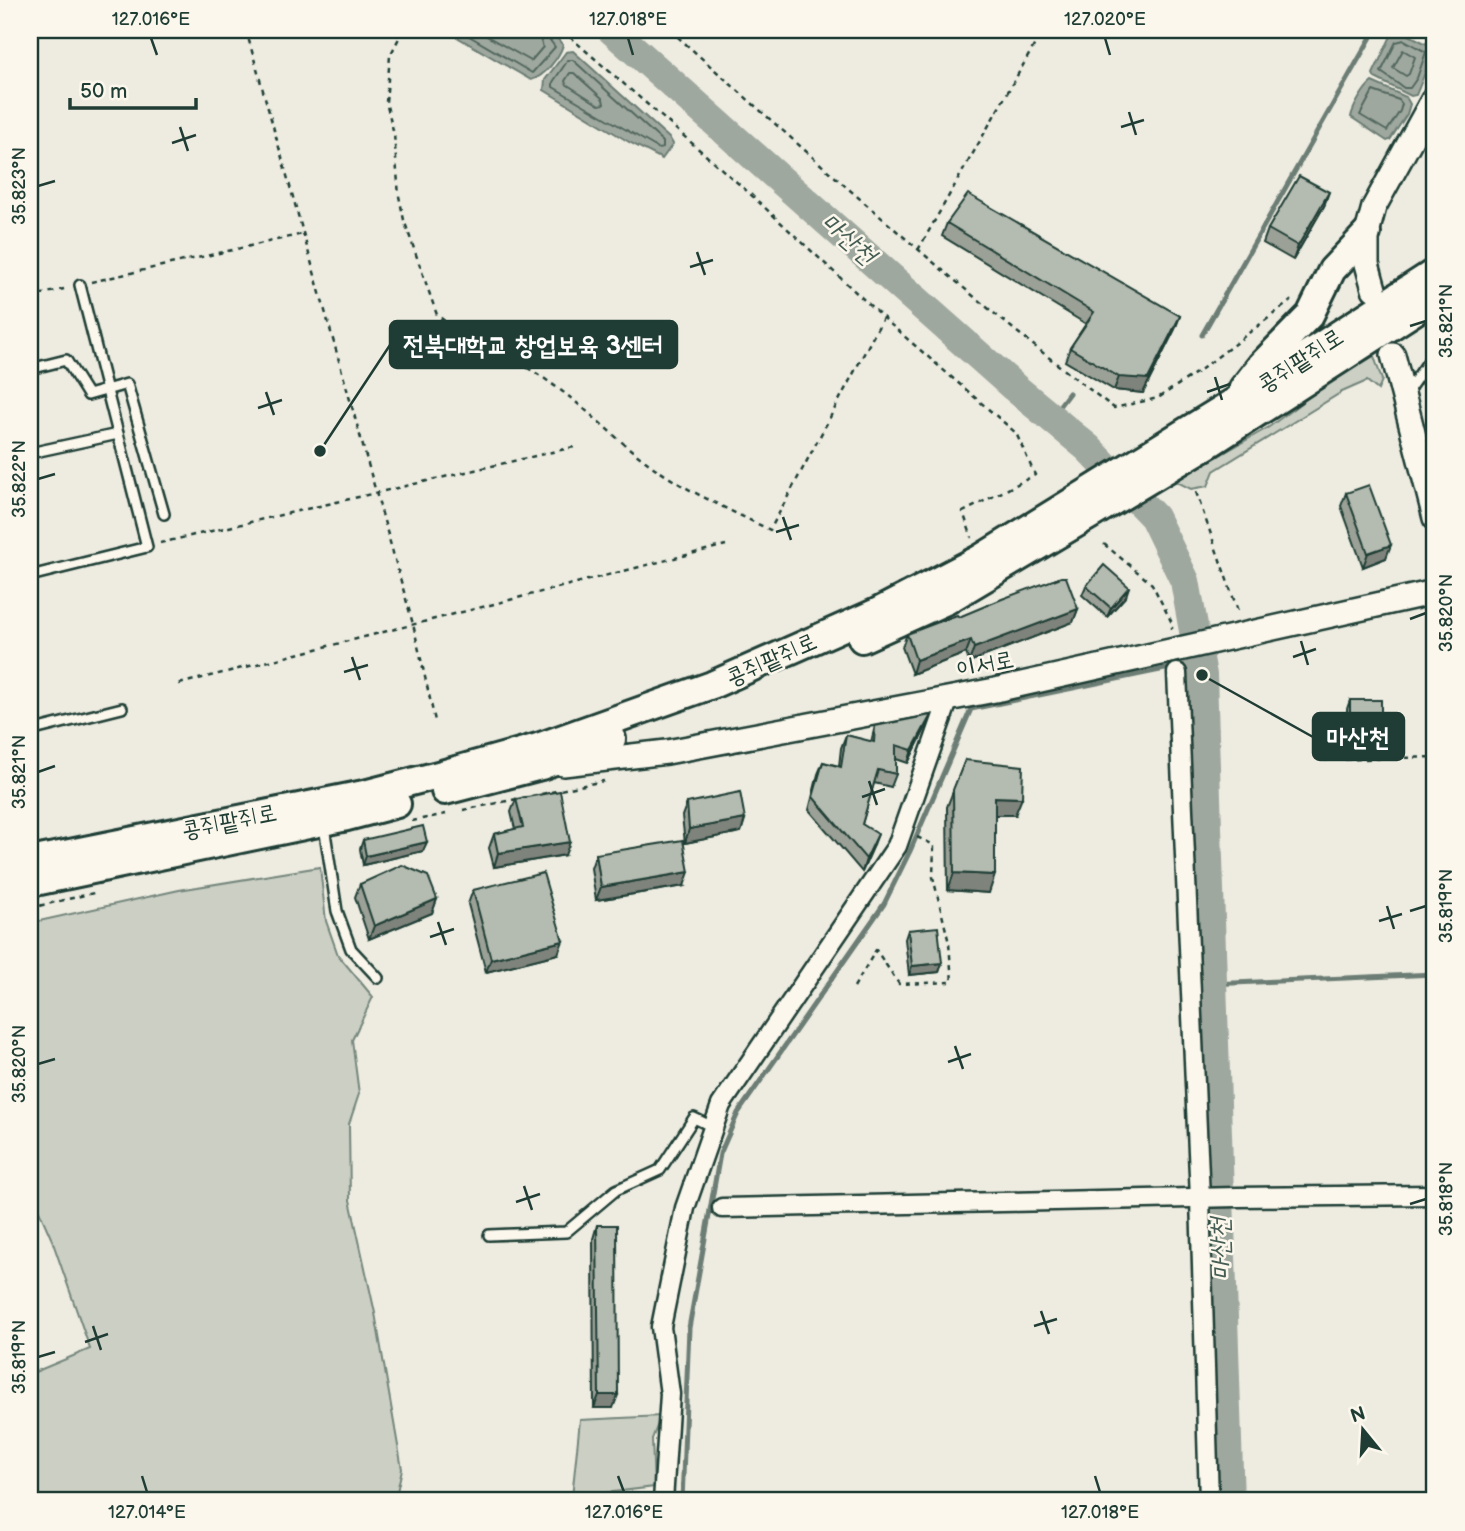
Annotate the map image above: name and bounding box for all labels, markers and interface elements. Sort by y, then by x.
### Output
text: 127.016°E [112,9,190,30]
text: 127.018°E [589,9,667,30]
text: 127.020°E [1064,9,1146,30]
scale bar [70,66,196,110]
text: 50 m [80,79,127,104]
text: 35.823°N [9,147,30,225]
water label: 마산천 [814,207,884,273]
text: 35.821°N [1436,284,1457,358]
callout: 전북대학교 창업보육 3센터 [390,321,677,368]
street label: 콩쥐팥쥐로 [1252,322,1349,399]
text: 전북대학교 창업보육 3센터 [403,331,663,362]
text: 35.822°N [9,440,30,518]
text: 35.820°N [1436,574,1457,652]
street label: 콩쥐팥쥐로 [721,627,821,692]
street label: 이서로 [954,645,1016,684]
callout: 마산천 [1313,713,1404,760]
text: 마산천 [1327,723,1389,754]
text: 35.821°N [9,735,30,809]
street label: 콩쥐팥쥐로 [179,798,279,845]
text: 35.819°N [1436,869,1457,943]
text: 35.820°N [9,1025,30,1103]
text: 35.818°N [1436,1162,1457,1236]
water label: 마산천 [1205,1214,1238,1281]
text: 35.819°N [9,1320,30,1394]
north arrow [1328,1394,1398,1464]
text: N [1348,1402,1369,1428]
text: 127.014°E [108,1502,186,1523]
text: 127.016°E [585,1502,663,1523]
text: 127.018°E [1061,1502,1139,1523]

